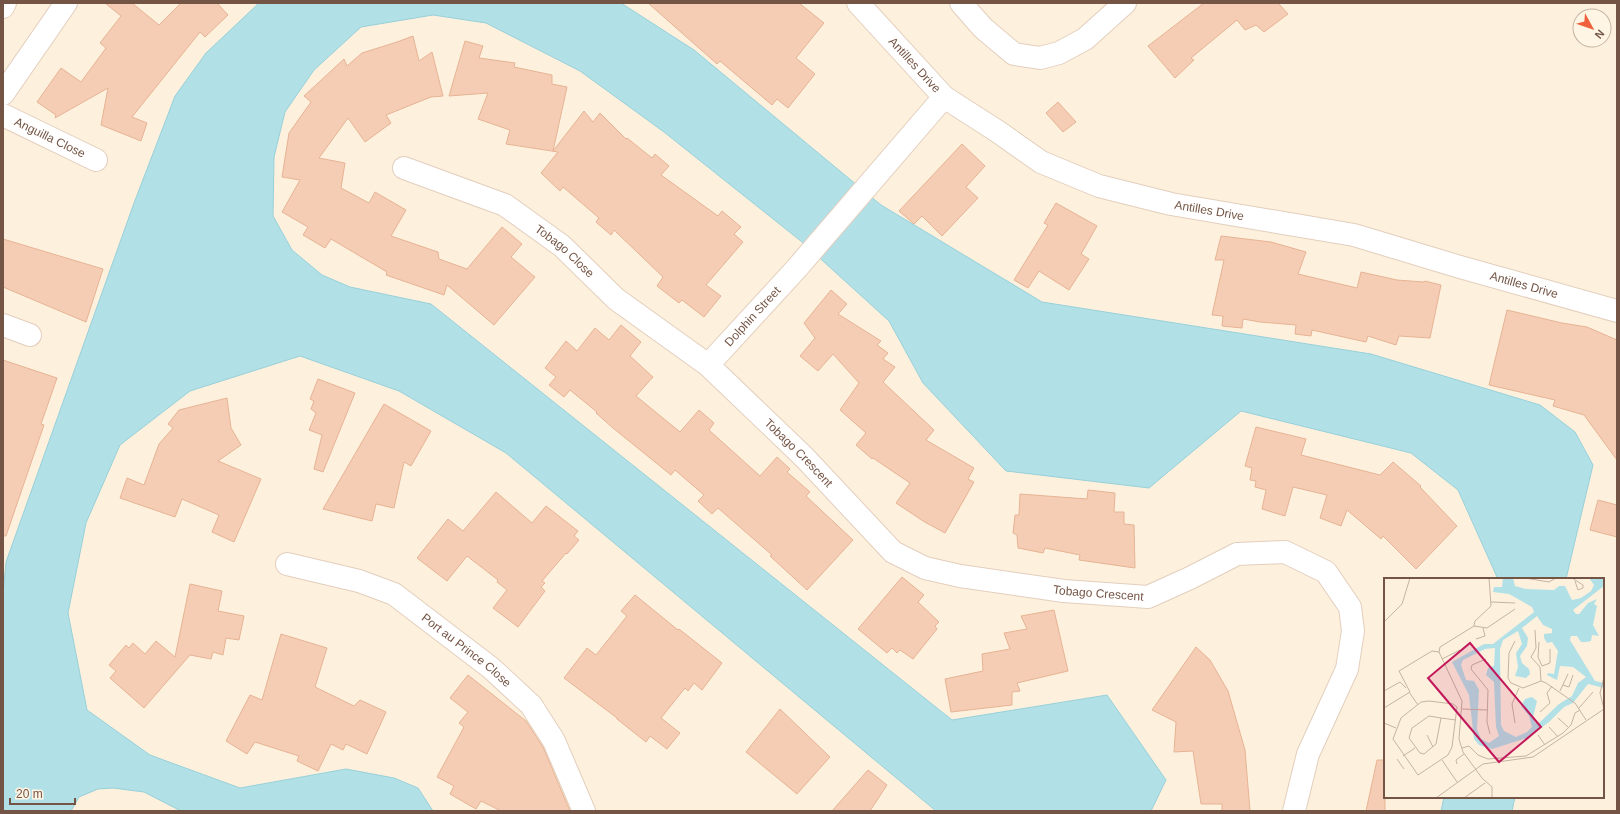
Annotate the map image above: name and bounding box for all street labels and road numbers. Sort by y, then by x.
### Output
street label: Antilles Drive [886,34,944,96]
street label: Anguilla Close [12,115,88,161]
street label: Antilles Drive [1174,198,1245,223]
street label: Tobago Close [532,222,597,281]
street label: Antilles Drive [1488,269,1560,301]
street label: Dolphin Street [722,283,784,349]
street label: Tobago Crescent [762,416,836,491]
street label: Tobago Crescent [1052,583,1145,604]
street label: Port au Prince Close [419,611,514,690]

